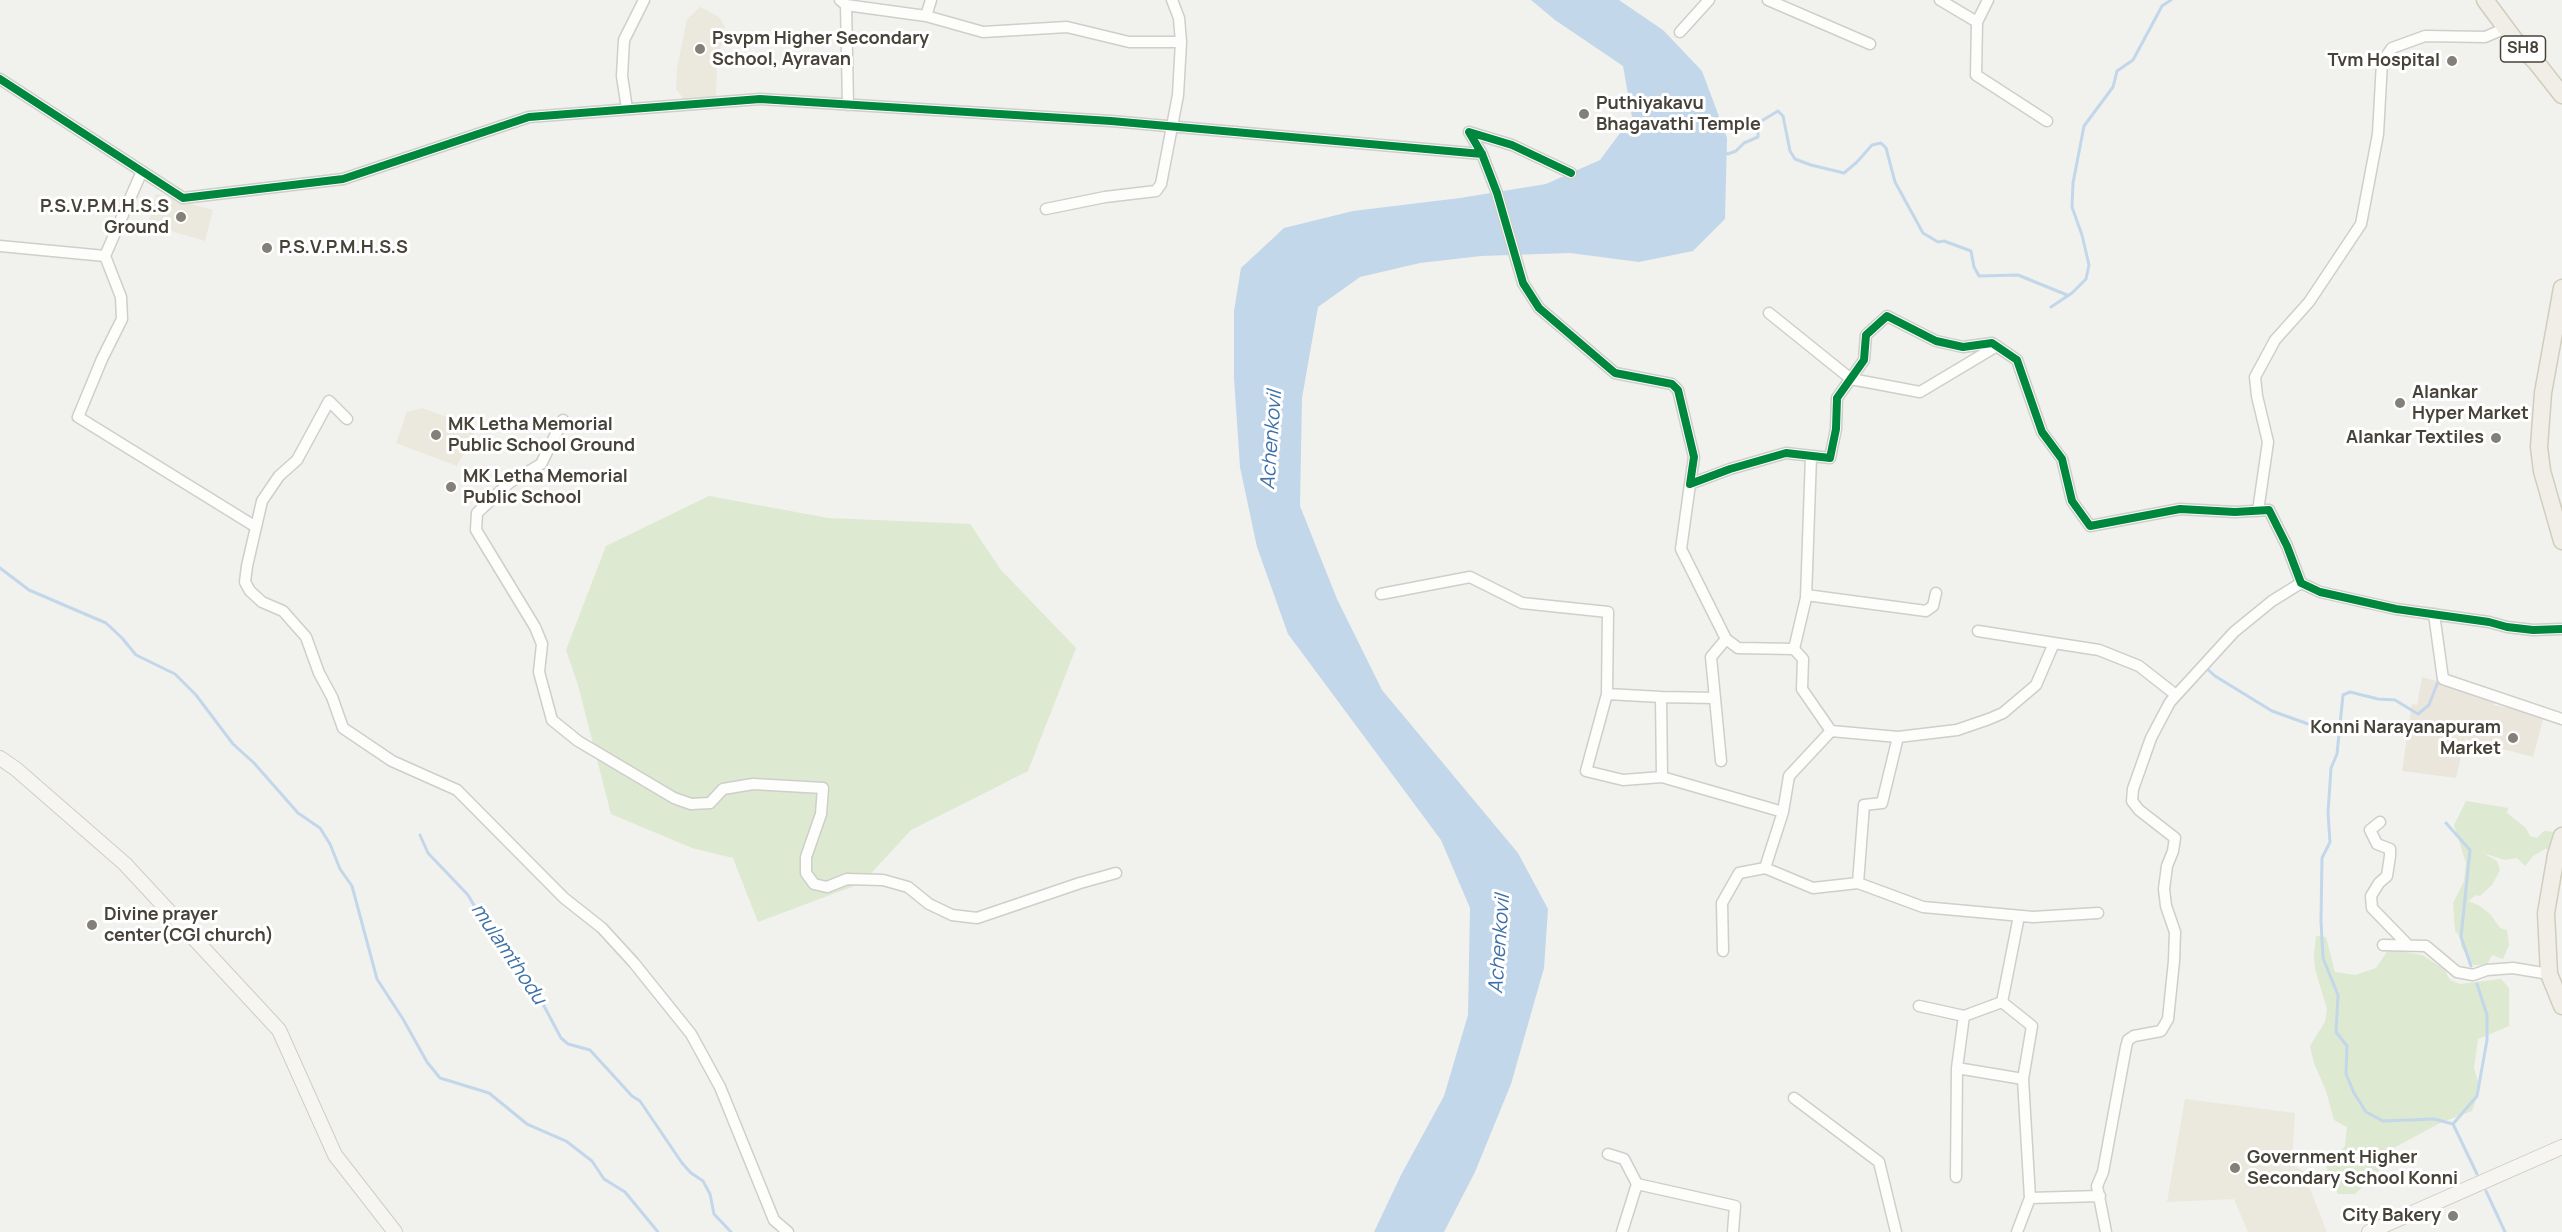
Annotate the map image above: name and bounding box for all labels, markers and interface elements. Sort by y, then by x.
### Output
place label: Psvpm Higher Secondary School, Ayravan [712,28,929,70]
road number: SH8 [2500,36,2546,62]
marker: Psvpm Higher Secondary School, Ayravan [693,42,707,56]
place label: Tvm Hospital [2327,50,2440,72]
marker: Tvm Hospital [2445,54,2459,68]
place label: Puthiyakavu Bhagavathi Temple [1596,93,1761,136]
marker: Puthiyakavu Bhagavathi Temple [1577,107,1591,121]
place label: P.S.V.P.M.H.S.S Ground [40,196,169,238]
marker: P.S.V.P.M.H.S.S Ground [174,210,188,224]
place label: P.S.V.P.M.H.S.S [279,237,408,259]
marker: P.S.V.P.M.H.S.S [260,241,274,255]
place label: Alankar Hyper Market [2412,382,2529,424]
water label: Achenkovil [1257,390,1287,490]
marker: Alankar Hyper Market [2393,396,2407,410]
place label: MK Letha Memorial Public School Ground [448,414,635,456]
place label: Alankar Textiles [2346,427,2484,449]
marker: MK Letha Memorial Public School Ground [429,428,443,442]
marker: Alankar Textiles [2489,431,2503,445]
place label: MK Letha Memorial Public School [463,466,628,508]
marker: MK Letha Memorial Public School [444,480,458,494]
place label: Konni Narayanapuram Market [2310,717,2501,760]
marker: Konni Narayanapuram Market [2506,731,2520,745]
water label: Achenkovil [1485,894,1515,994]
water label: mulamthodu [465,899,551,1009]
place label: Divine prayer center(CGI church) [104,904,274,946]
marker: Divine prayer center(CGI church) [85,918,99,932]
place label: Government Higher Secondary School Konni [2247,1147,2458,1190]
marker: Government Higher Secondary School Konni [2228,1161,2242,1175]
place label: City Bakery [2342,1205,2441,1227]
marker: City Bakery [2446,1209,2460,1223]

